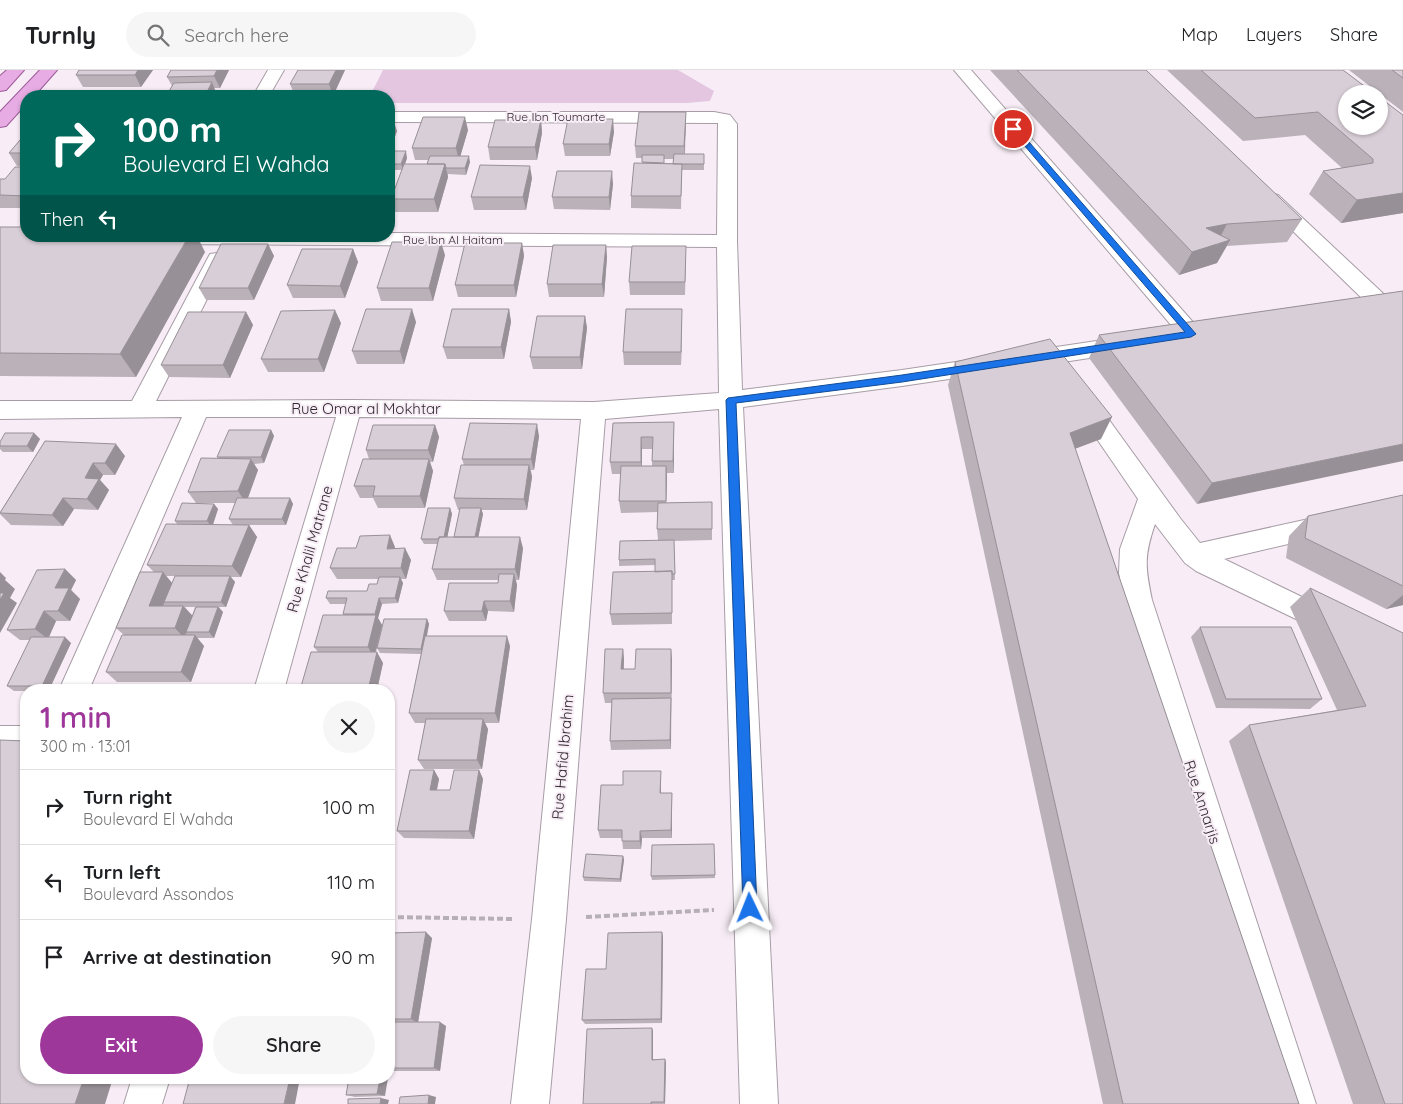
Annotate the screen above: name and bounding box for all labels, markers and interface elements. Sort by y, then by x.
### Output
search box [126,12,476,57]
text: Turnly [25,20,96,50]
icon: search [144,21,172,49]
text: Search here [184,23,289,47]
text: Map [1181,23,1218,46]
text: Layers [1246,23,1302,46]
text: Share [1330,23,1378,46]
map controls [1338,85,1388,135]
button: layers [1338,85,1388,135]
text: 100 m [123,107,222,151]
pin [992,108,1034,150]
street label: Rue Ibn Toumarte [507,109,606,124]
icon: right [40,110,105,175]
icon: arrive [999,115,1027,143]
text: Boulevard El Wahda [123,150,330,178]
icon: left [94,205,122,233]
text: Then [40,207,84,231]
street label: Rue Ibn Al Haitam [403,232,503,247]
street label: Rue Omar al Mokhtar [291,399,441,418]
street label: Rue Khalil Matrane [282,483,337,615]
street label: Rue Hafid Ibrahim [548,694,577,820]
text: 1 min [40,698,112,736]
button: close [323,701,375,753]
text: 300 m · 13:01 [40,736,131,756]
street label: Rue Annarjis [1180,758,1225,846]
text: Turn right [83,785,172,809]
icon: right [40,793,68,821]
text: 100 m [323,795,375,819]
text: Boulevard El Wahda [83,809,233,829]
text: Turn left [83,860,161,884]
icon: left [40,868,68,896]
text: 110 m [327,870,375,894]
position arrow [723,881,775,933]
text: Boulevard Assondos [83,884,234,904]
icon: arrive [40,943,68,971]
text: Arrive at destination [83,945,272,969]
text: 90 m [331,945,375,969]
button: Exit [40,1016,203,1074]
button: Share [213,1016,375,1074]

